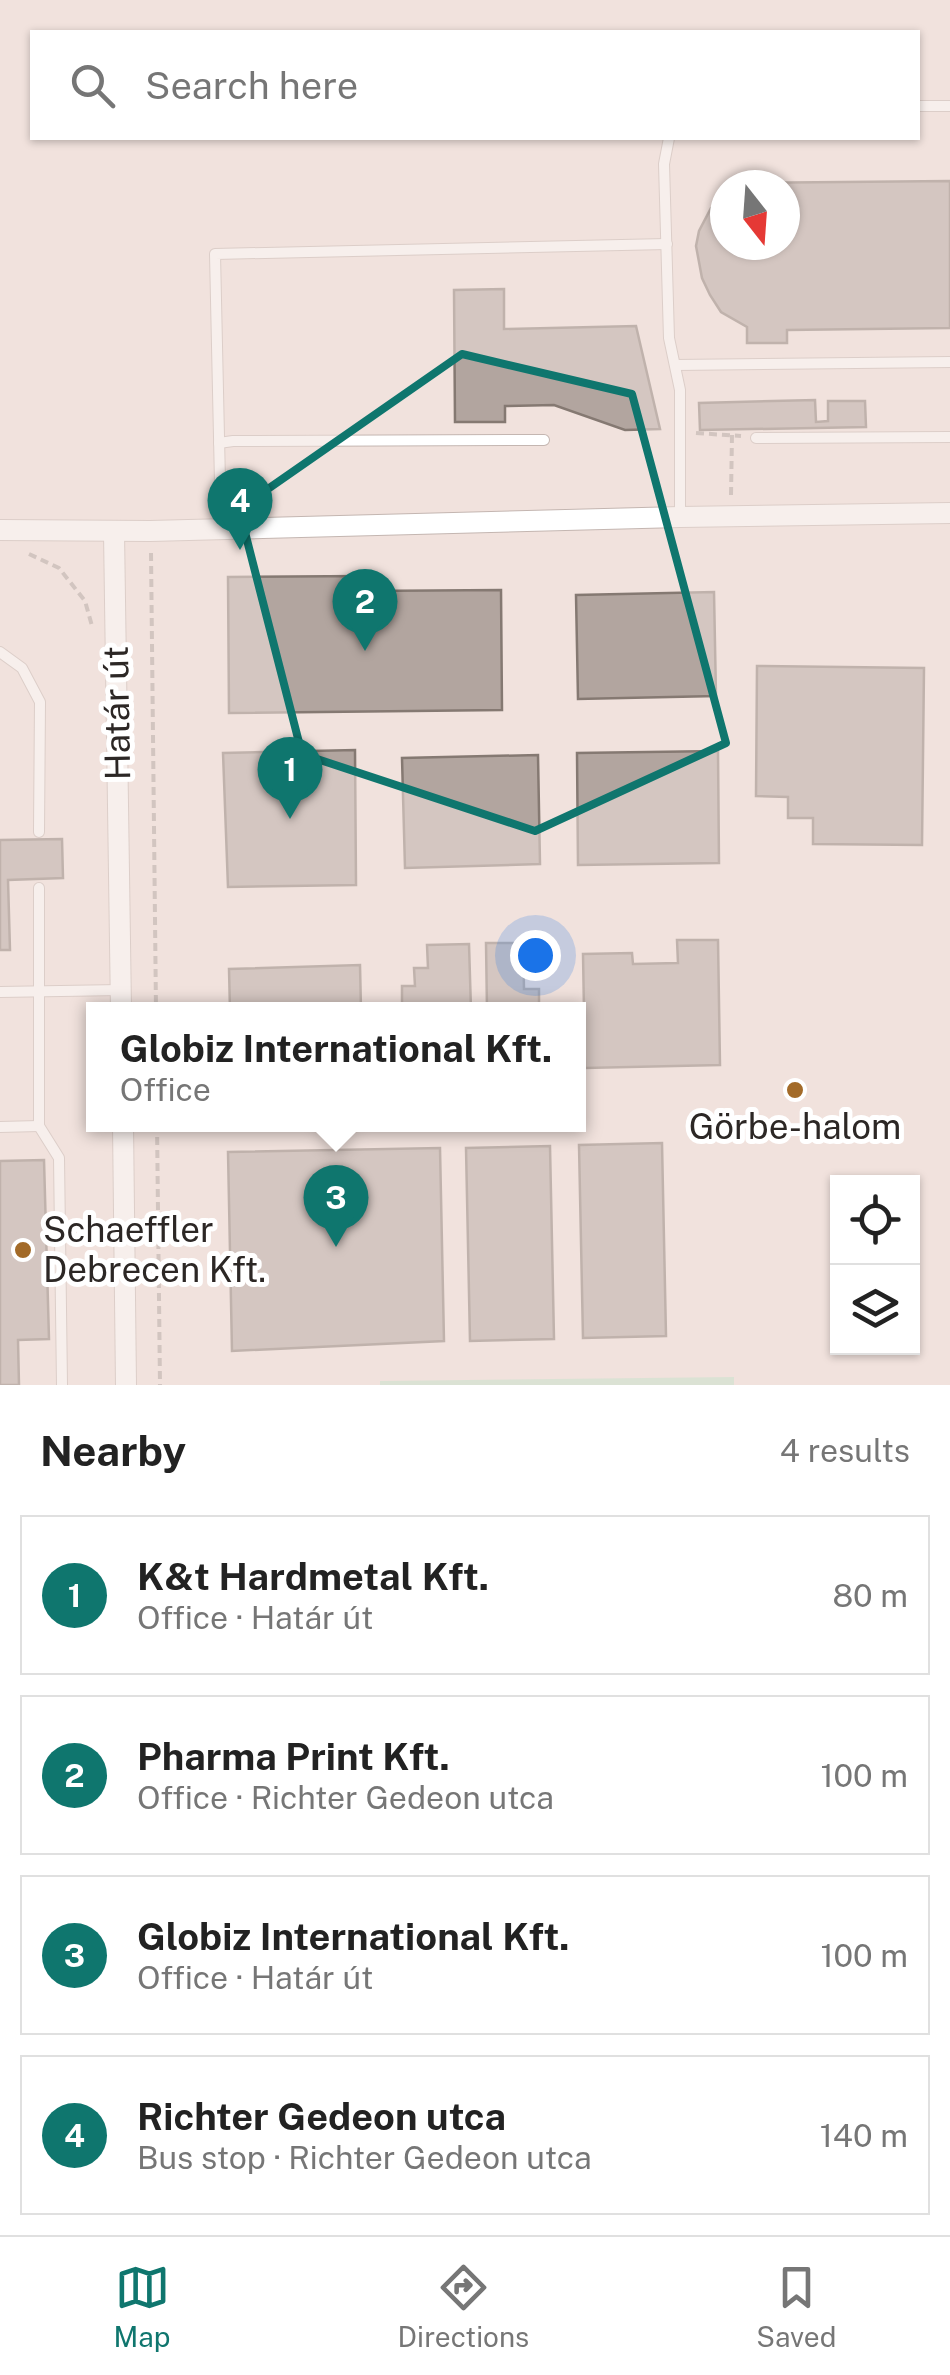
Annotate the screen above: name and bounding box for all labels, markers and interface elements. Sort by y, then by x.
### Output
search box [30,30,920,140]
icon: search [65,58,120,113]
text: Search here [145,63,358,108]
north arrow [710,170,800,260]
pin: 4 [208,468,272,550]
pin: 2 [332,568,398,651]
street label: Határ út [95,646,138,780]
pin: 1 [258,736,322,819]
your location [510,930,561,981]
popup [86,1002,586,1132]
text: Globiz International Kft. [120,1026,552,1071]
text: Office [120,1071,211,1108]
marker: Görbe-halom [784,1079,806,1101]
place label: Görbe-halom [689,1106,901,1147]
pin: 3 [304,1164,368,1247]
map controls [830,1175,920,1355]
button: locate [830,1175,920,1265]
place label: Schaeffler Debrecen Kft. [43,1209,266,1290]
marker: Schaeffler Debrecen Kft. [12,1239,34,1261]
button: layers [830,1265,920,1355]
text: Nearby [40,1426,186,1475]
text: 4 results [780,1432,910,1469]
text: K&t Hardmetal Kft. [137,1554,489,1599]
text: 1 [68,1577,81,1614]
text: 80 m [832,1577,908,1614]
text: Office · Határ út [137,1599,373,1636]
text: Pharma Print Kft. [137,1734,450,1779]
text: 2 [64,1757,85,1794]
text: 100 m [821,1757,908,1794]
text: Office · Richter Gedeon utca [137,1779,554,1816]
text: Globiz International Kft. [137,1914,569,1959]
text: 3 [64,1937,85,1974]
text: 100 m [821,1937,908,1974]
text: Office · Határ út [137,1959,373,1996]
text: Richter Gedeon utca [137,2094,506,2139]
text: 4 [64,2117,85,2154]
text: 140 m [820,2117,908,2154]
text: Bus stop · Richter Gedeon utca [137,2139,592,2176]
tab: Map [114,2260,170,2353]
tab: Directions [398,2260,529,2353]
tab: Saved [756,2260,836,2353]

